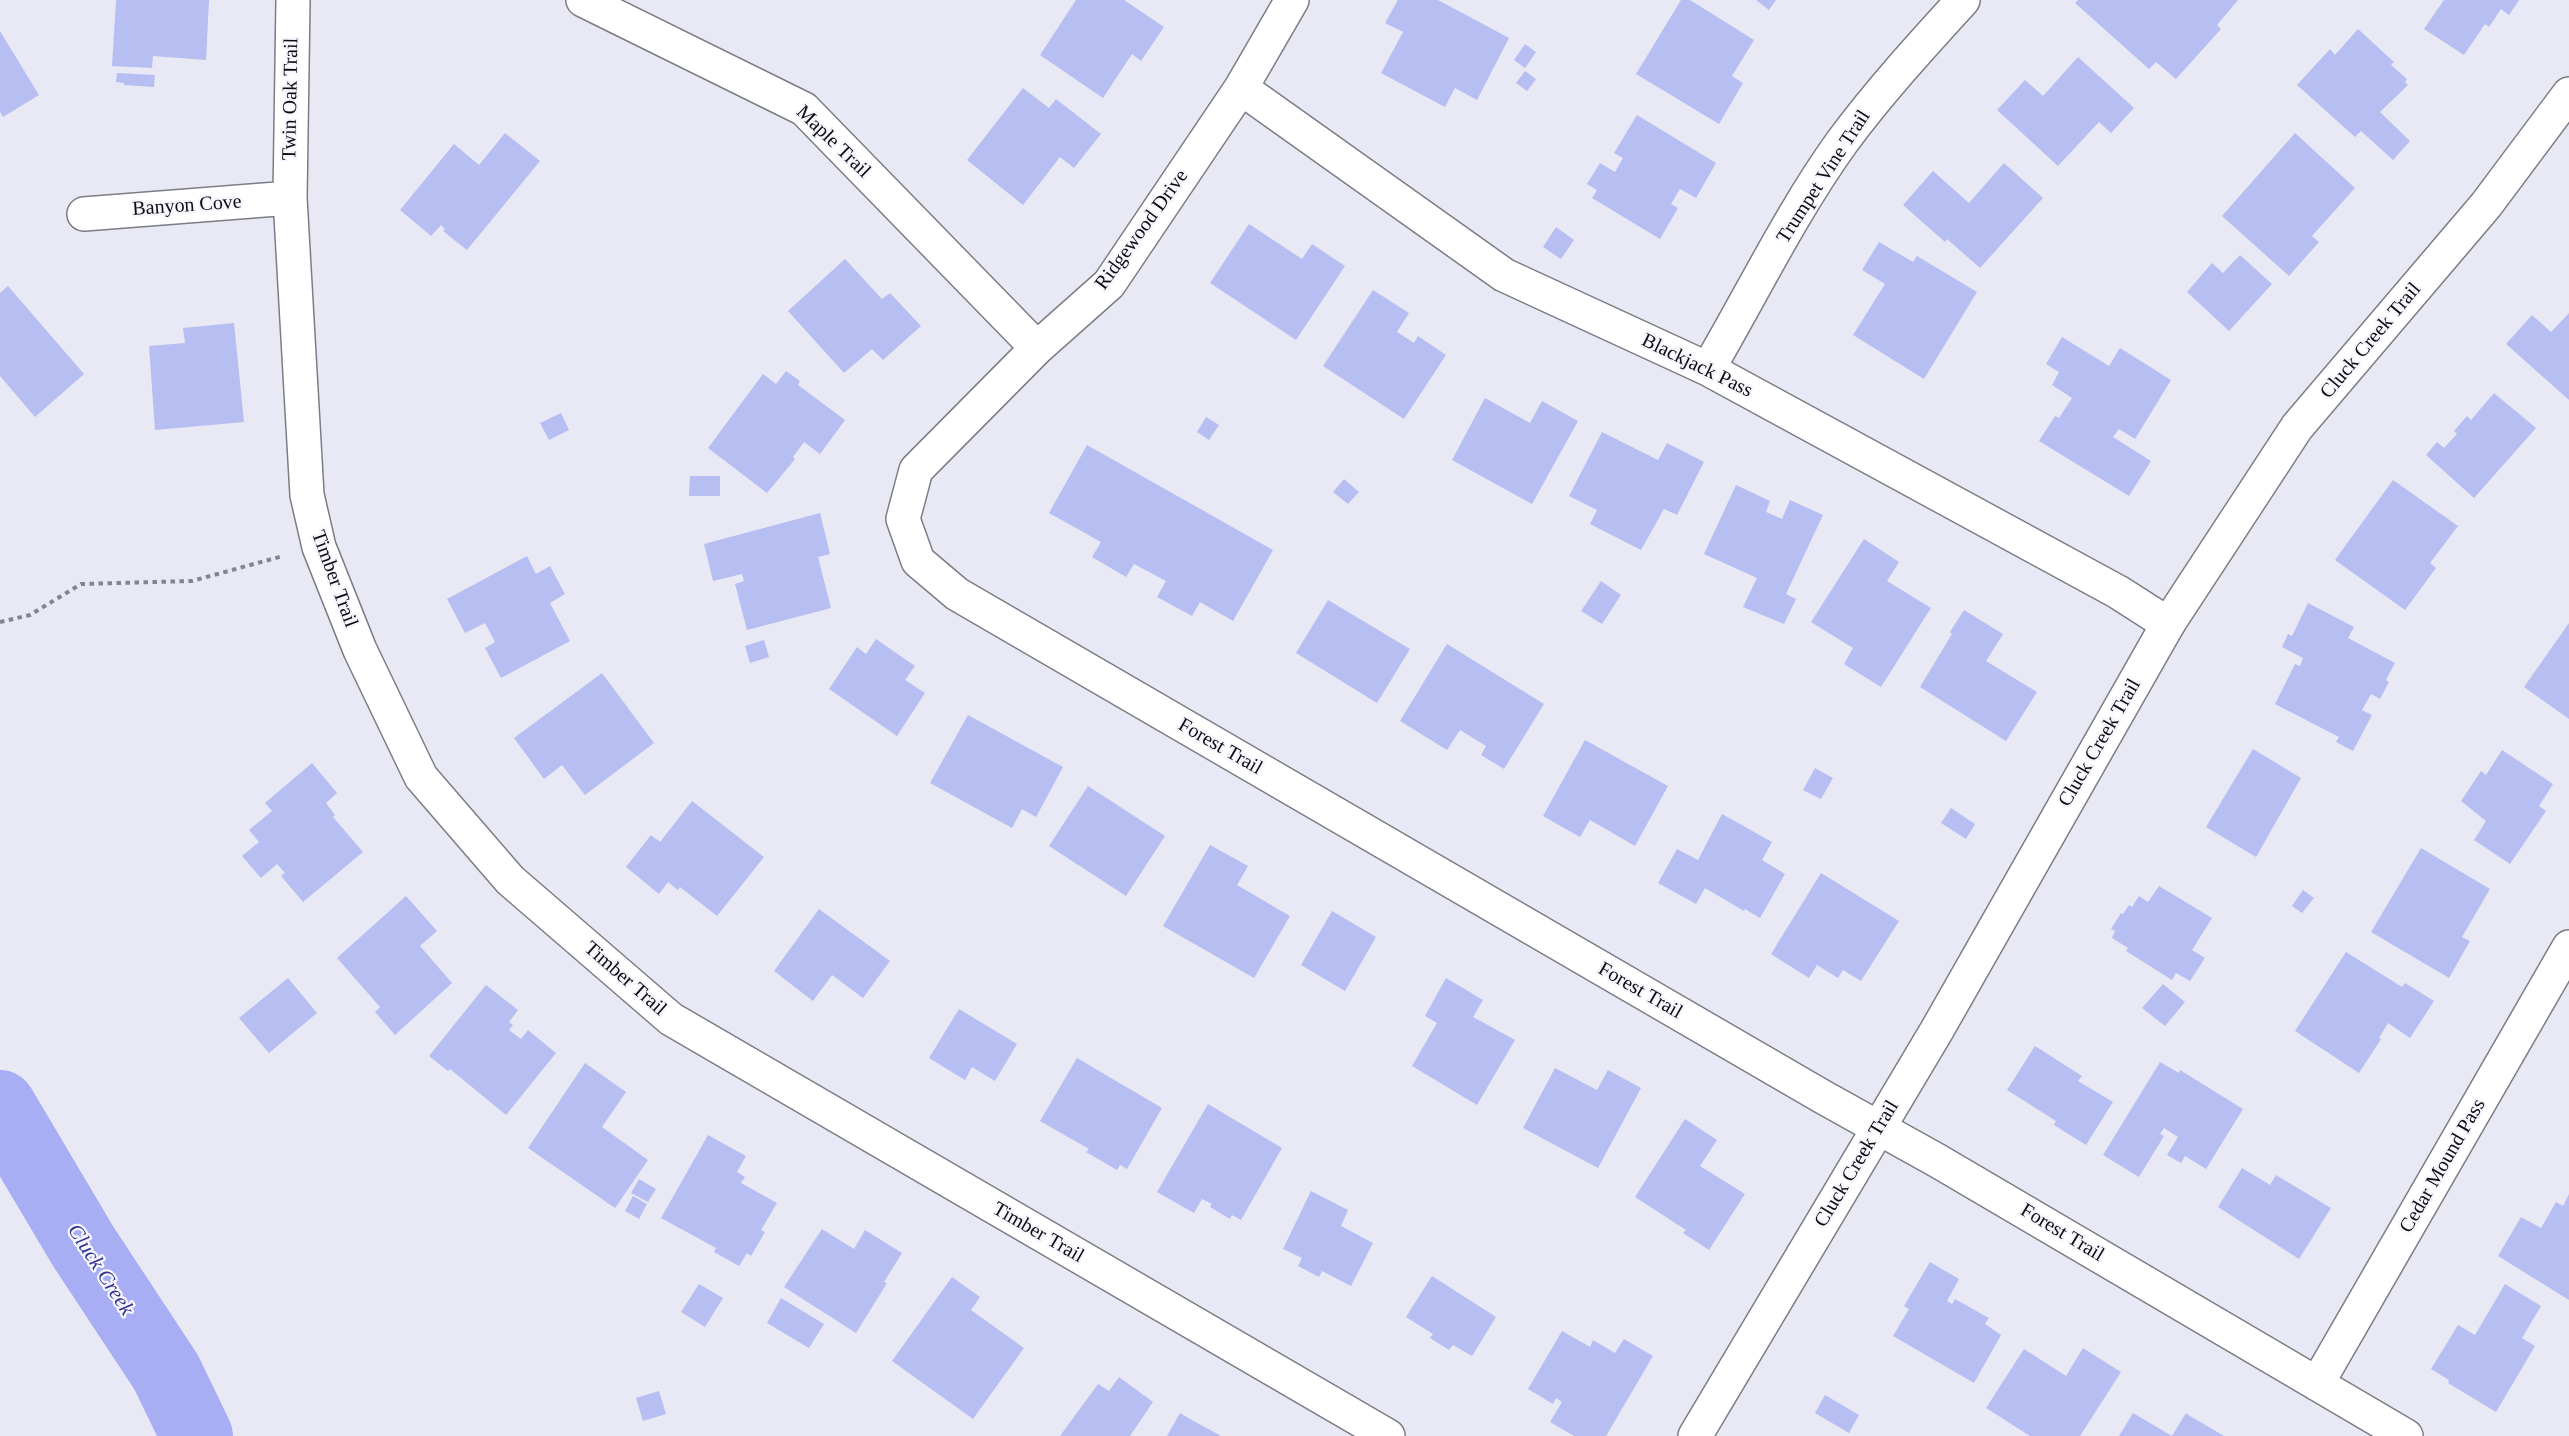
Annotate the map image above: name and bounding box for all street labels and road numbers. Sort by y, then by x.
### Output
street label: Twin Oak Trail [278,38,304,160]
street label: Maple Trail [791,101,875,183]
street label: Trumpet Vine Trail [1772,106,1876,248]
street label: Ridgewood Drive [1090,165,1194,295]
street label: Banyon Cove [132,190,242,222]
street label: Cluck Creek Trail [2316,278,2426,404]
street label: Blackjack Pass [1638,329,1756,403]
street label: Timber Trail [305,527,363,631]
street label: Cluck Creek Trail [2054,675,2146,811]
street label: Forest Trail [1174,713,1266,781]
street label: Timber Trail [579,937,671,1021]
street label: Forest Trail [1594,957,1686,1025]
street label: Cedar Mound Pass [2395,1095,2491,1237]
street label: Cluck Creek Trail [1810,1096,1904,1232]
street label: Timber Trail [988,1197,1088,1269]
street label: Forest Trail [2016,1199,2108,1267]

